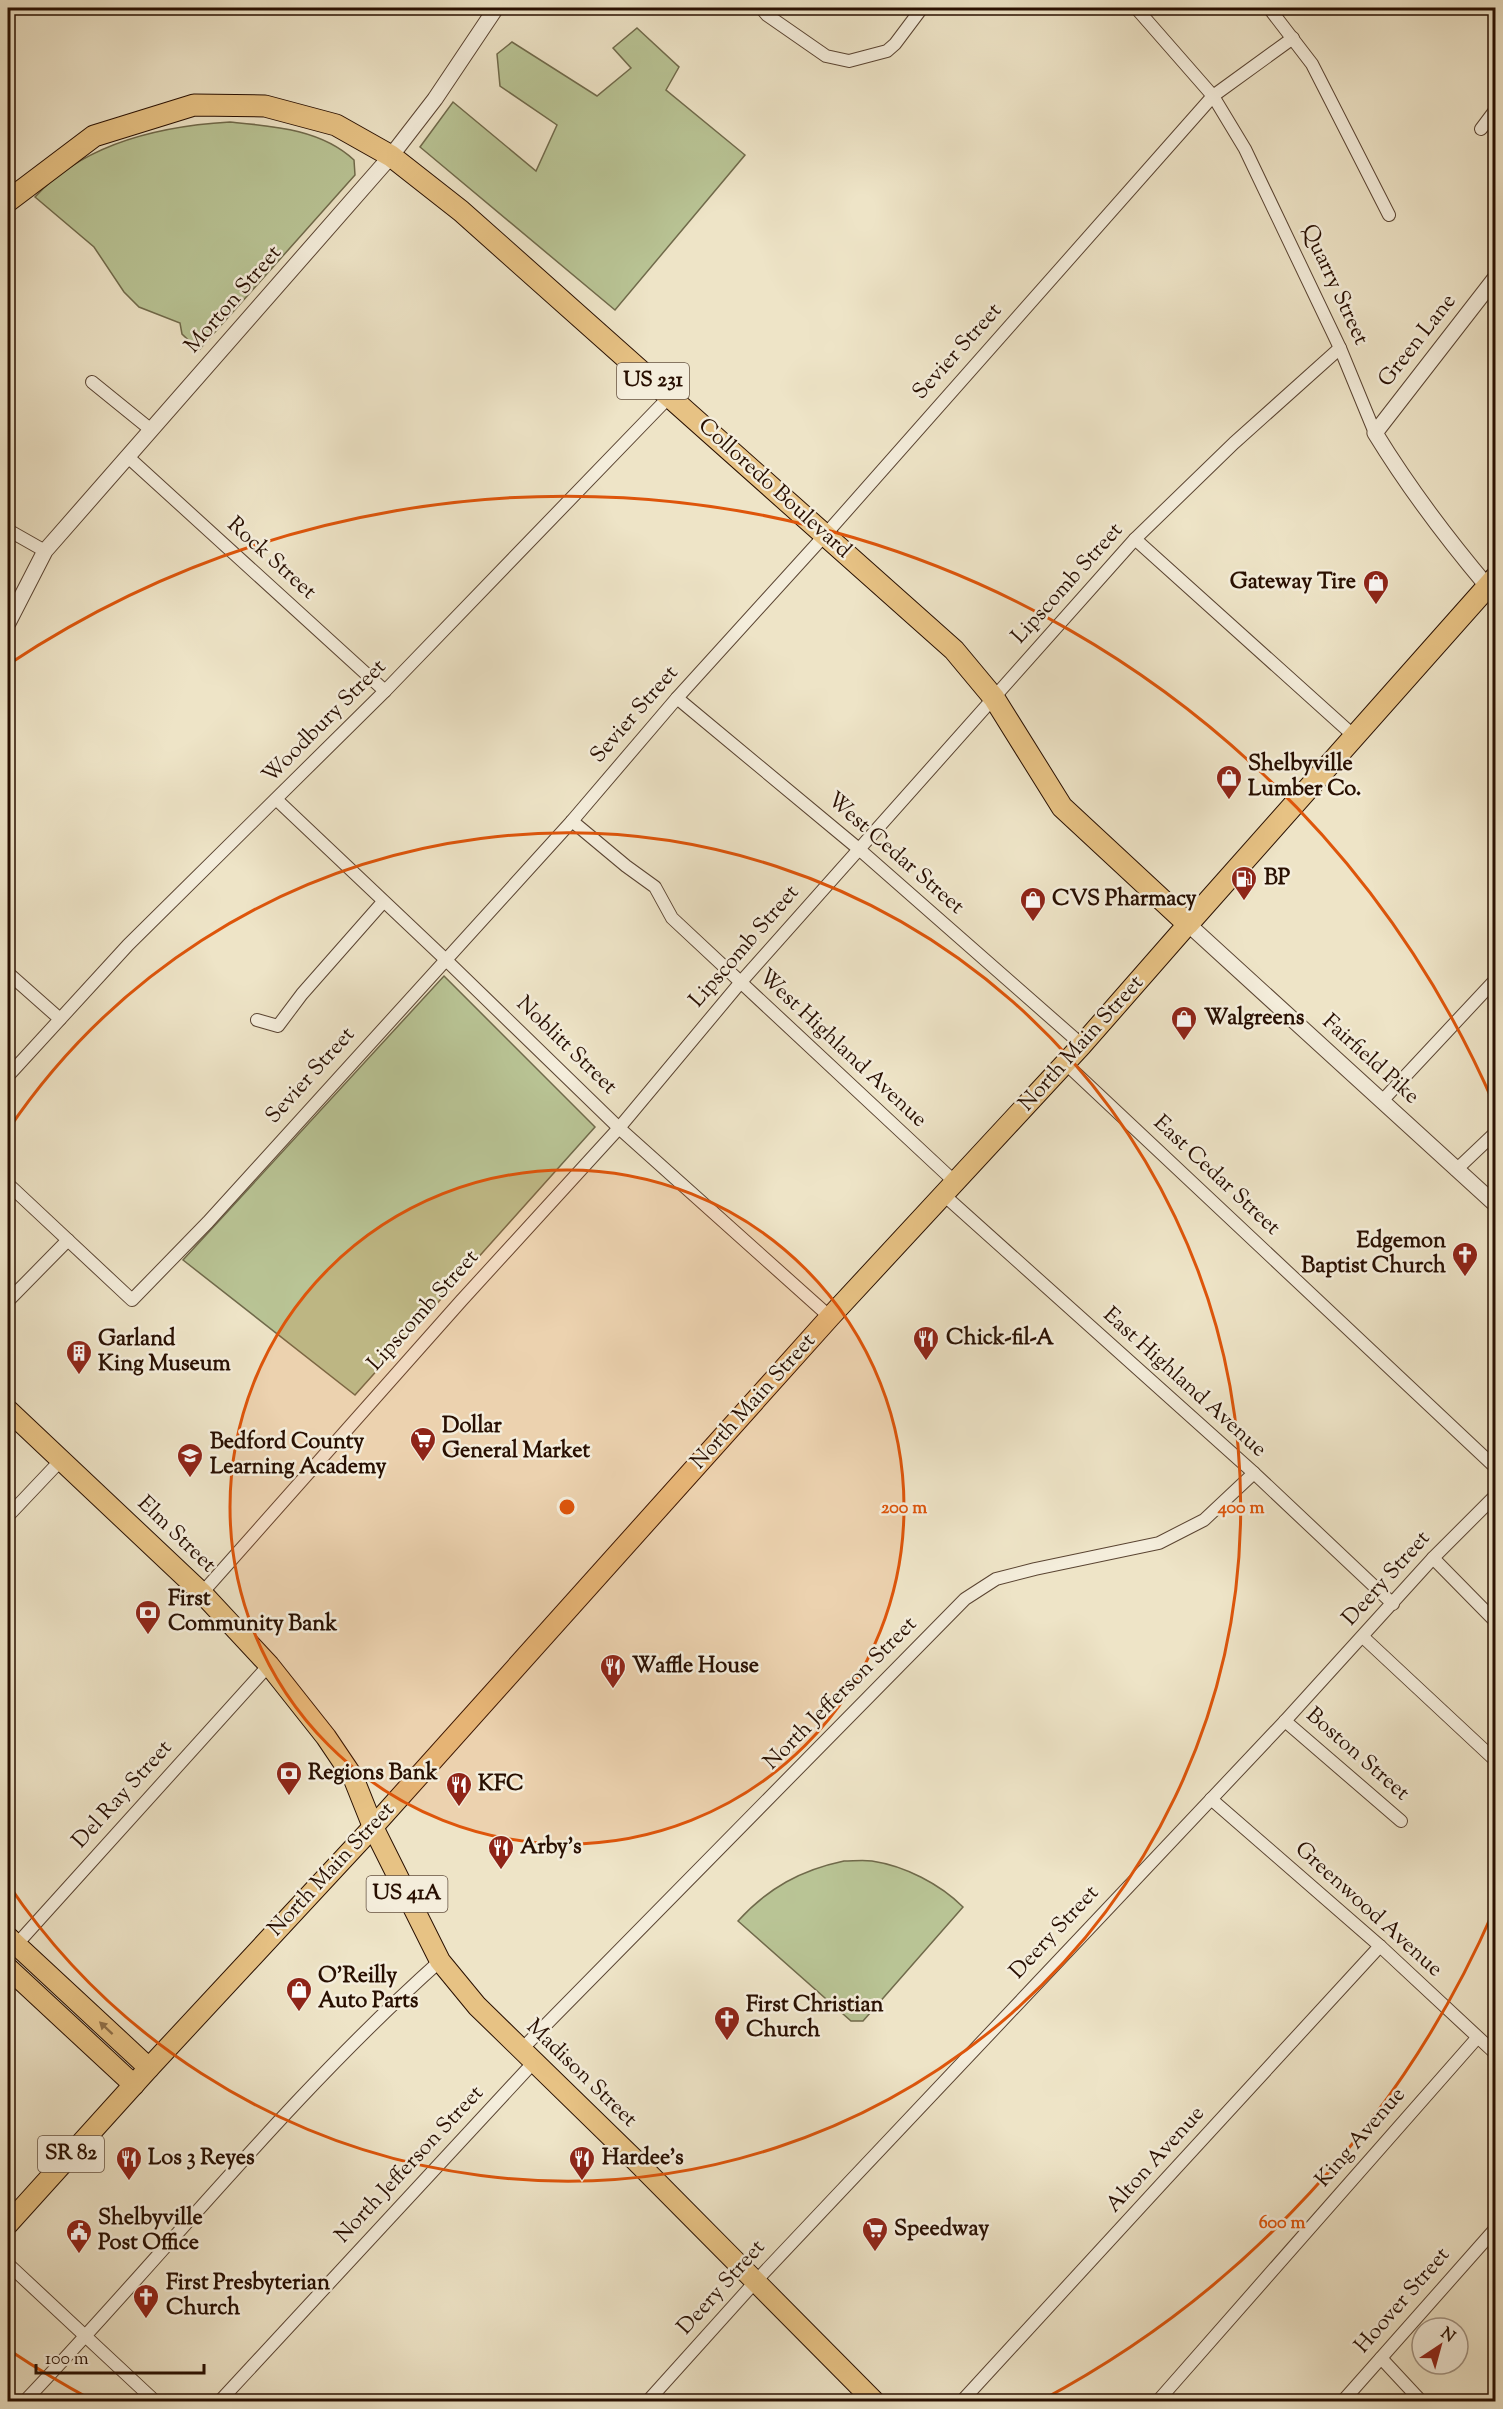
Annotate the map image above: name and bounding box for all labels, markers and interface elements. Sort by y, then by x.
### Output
street label: Quarry Street [1292,219,1376,351]
street label: Morton Street [178,238,290,361]
street label: Green Lane [1371,287,1465,395]
street label: Sevier Street [906,296,1011,408]
road number: US 231 [617,363,689,399]
street label: Colloredo Boulevard [690,411,858,567]
street label: Rock Street [219,510,323,608]
street label: Lipscomb Street [1005,516,1132,652]
place label: Gateway Tire [1230,567,1356,599]
shop icon: Gateway Tire [1361,568,1391,606]
street label: Woodbury Street [256,652,395,791]
street label: Sevier Street [583,659,687,771]
place label: Shelbyville Lumber Co. [1248,749,1361,806]
shop icon: Shelbyville Lumber Co. [1214,763,1244,801]
street label: West Cedar Street [819,785,971,923]
place label: BP [1264,863,1291,895]
fuel station icon: BP [1229,864,1259,902]
street label: Lipscomb Street [682,878,808,1016]
place label: CVS Pharmacy [1052,884,1196,916]
shop icon: CVS Pharmacy [1018,885,1048,923]
street label: West Highland Avenue [751,962,933,1136]
street label: North Main Street [1012,968,1152,1119]
street label: Noblitt Street [508,989,624,1103]
place label: Walgreens [1204,1003,1305,1035]
shop icon: Walgreens [1169,1004,1199,1042]
street label: Fairfield Pike [1314,1007,1426,1113]
street label: Sevier Street [259,1020,364,1132]
street label: East Cedar Street [1145,1108,1287,1244]
place label: Edgemon Baptist Church [1301,1226,1446,1283]
church icon: Edgemon Baptist Church [1450,1240,1480,1278]
street label: Lipscomb Street [361,1243,488,1379]
street label: East Highland Avenue [1095,1300,1273,1466]
place label: Chick-fil-A [946,1323,1054,1355]
place label: Garland King Museum [98,1324,232,1381]
restaurant icon: Chick-fil-A [911,1324,941,1362]
street label: North Main Street [684,1326,824,1477]
building icon: Garland King Museum [64,1338,94,1376]
place label: Dollar General Market [442,1411,590,1468]
supermarket icon: Dollar General Market [408,1425,438,1463]
place label: Bedford County Learning Academy [210,1427,387,1484]
school or university icon: Bedford County Learning Academy [175,1441,205,1479]
street label: Elm Street [129,1489,223,1581]
text: 200 m [881,1496,927,1522]
text: 400 m [1217,1496,1264,1522]
centre of rings [557,1497,577,1517]
street label: Deery Street [1335,1524,1439,1634]
place label: First Community Bank [168,1584,337,1641]
bank icon: First Community Bank [133,1598,163,1636]
street label: North Jefferson Street [757,1610,925,1778]
place label: Waffle House [632,1651,759,1683]
restaurant icon: Waffle House [598,1652,628,1690]
street label: Boston Street [1298,1701,1416,1810]
street label: Del Ray Street [65,1733,181,1856]
place label: Regions Bank [308,1758,438,1790]
bank icon: Regions Bank [274,1759,304,1797]
place label: KFC [478,1769,524,1801]
restaurant icon: KFC [444,1770,474,1808]
street label: North Main Street [261,1795,403,1944]
place label: Arby's [520,1832,582,1864]
restaurant icon: Arby's [486,1833,516,1871]
street label: Greenwood Avenue [1287,1835,1449,1985]
road number: US 41A [366,1876,448,1912]
street label: Deery Street [1003,1878,1107,1987]
place label: O'Reilly Auto Parts [318,1961,419,2018]
shop icon: O'Reilly Auto Parts [284,1975,314,2013]
place label: First Christian Church [746,1990,884,2047]
church icon: First Christian Church [712,2004,742,2042]
street label: Madison Street [518,2013,644,2136]
one-way arrow [99,2022,114,2035]
street label: North Jefferson Street [328,2078,492,2251]
street label: King Avenue [1308,2081,1414,2195]
street label: Alton Avenue [1099,2099,1213,2221]
road number: SR 82 [38,2136,104,2172]
place label: Los 3 Reyes [148,2143,255,2175]
place label: Hardee's [602,2143,684,2175]
restaurant icon: Los 3 Reyes [114,2144,144,2182]
restaurant icon: Hardee's [567,2144,597,2182]
place label: Shelbyville Post Office [98,2203,203,2260]
text: 600 m [1259,2211,1305,2237]
place label: Speedway [894,2214,989,2246]
supermarket icon: Speedway [860,2215,890,2253]
public building icon: Shelbyville Post Office [64,2217,94,2255]
street label: Deery Street [670,2233,774,2343]
street label: Hoover Street [1348,2240,1459,2361]
place label: First Presbyterian Church [166,2268,330,2325]
church icon: First Presbyterian Church [131,2282,161,2320]
north arrow [1410,2316,1470,2376]
text: N [1435,2323,1459,2349]
scale bar [36,2337,204,2375]
text: 100 m [45,2347,89,2373]

